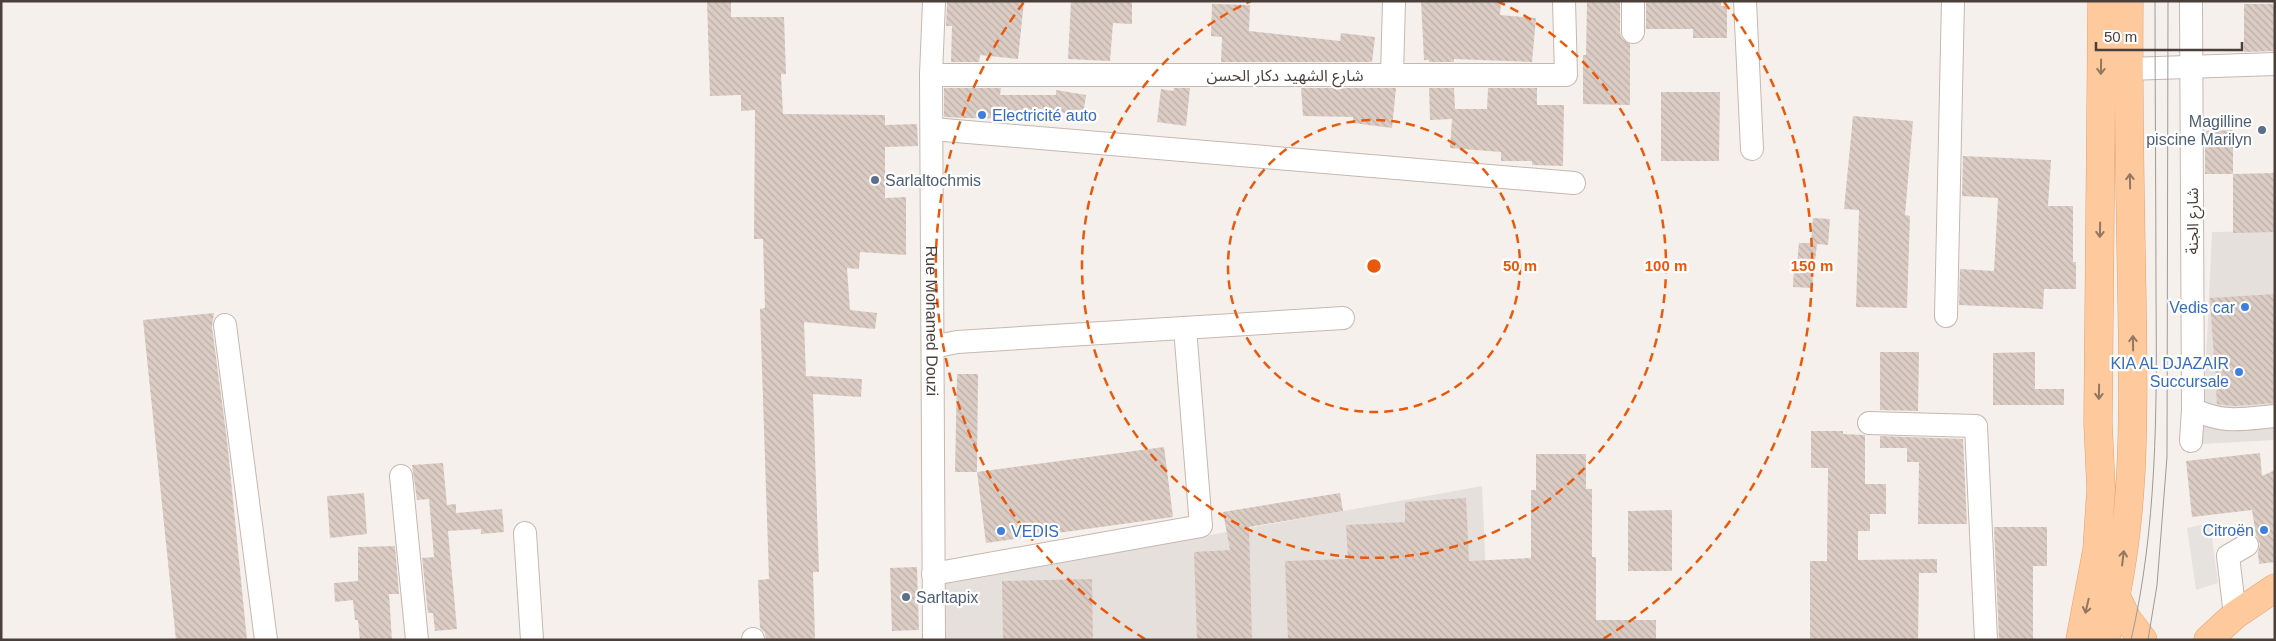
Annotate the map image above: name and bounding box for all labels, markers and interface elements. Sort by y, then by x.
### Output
scale bar [2096,20,2242,52]
text: 50 m [2104,28,2137,45]
one-way arrow [2097,59,2106,75]
street label: شارع الشهيد دكار الحسن [1207,67,1363,88]
place label: Electricité auto [992,107,1097,124]
marker: Electricité auto [976,109,988,121]
place label: Magilline piscine Marilyn [2146,113,2252,148]
marker: Magilline piscine Marilyn [2256,124,2268,136]
place label: Sarlaltochmis [885,172,981,189]
one-way arrow [2125,173,2135,190]
marker: Sarlaltochmis [869,174,881,186]
street label: شارع الجنة [2184,187,2205,255]
one-way arrow [2095,222,2105,238]
street label: Rue Mohamed Douzi [923,246,941,396]
centre of rings [1365,257,1383,275]
text: 50 m [1503,257,1537,274]
text: 100 m [1645,257,1687,274]
text: 150 m [1791,257,1833,274]
place label: Vedis car [2169,299,2236,316]
marker: Vedis car [2239,301,2251,313]
one-way arrow [2128,336,2137,352]
place label: KIA AL DJAZAIR Succursale [2110,355,2229,390]
marker: KIA AL DJAZAIR Succursale [2233,366,2245,378]
one-way arrow [2094,384,2104,400]
place label: Citroën [2202,522,2254,539]
place label: VEDIS [1011,523,1059,540]
marker: Citroën [2258,524,2270,536]
marker: VEDIS [995,525,1007,537]
one-way arrow [2118,550,2128,566]
place label: Sarltapix [916,589,978,606]
marker: Sarltapix [900,591,912,603]
one-way arrow [2082,598,2091,614]

